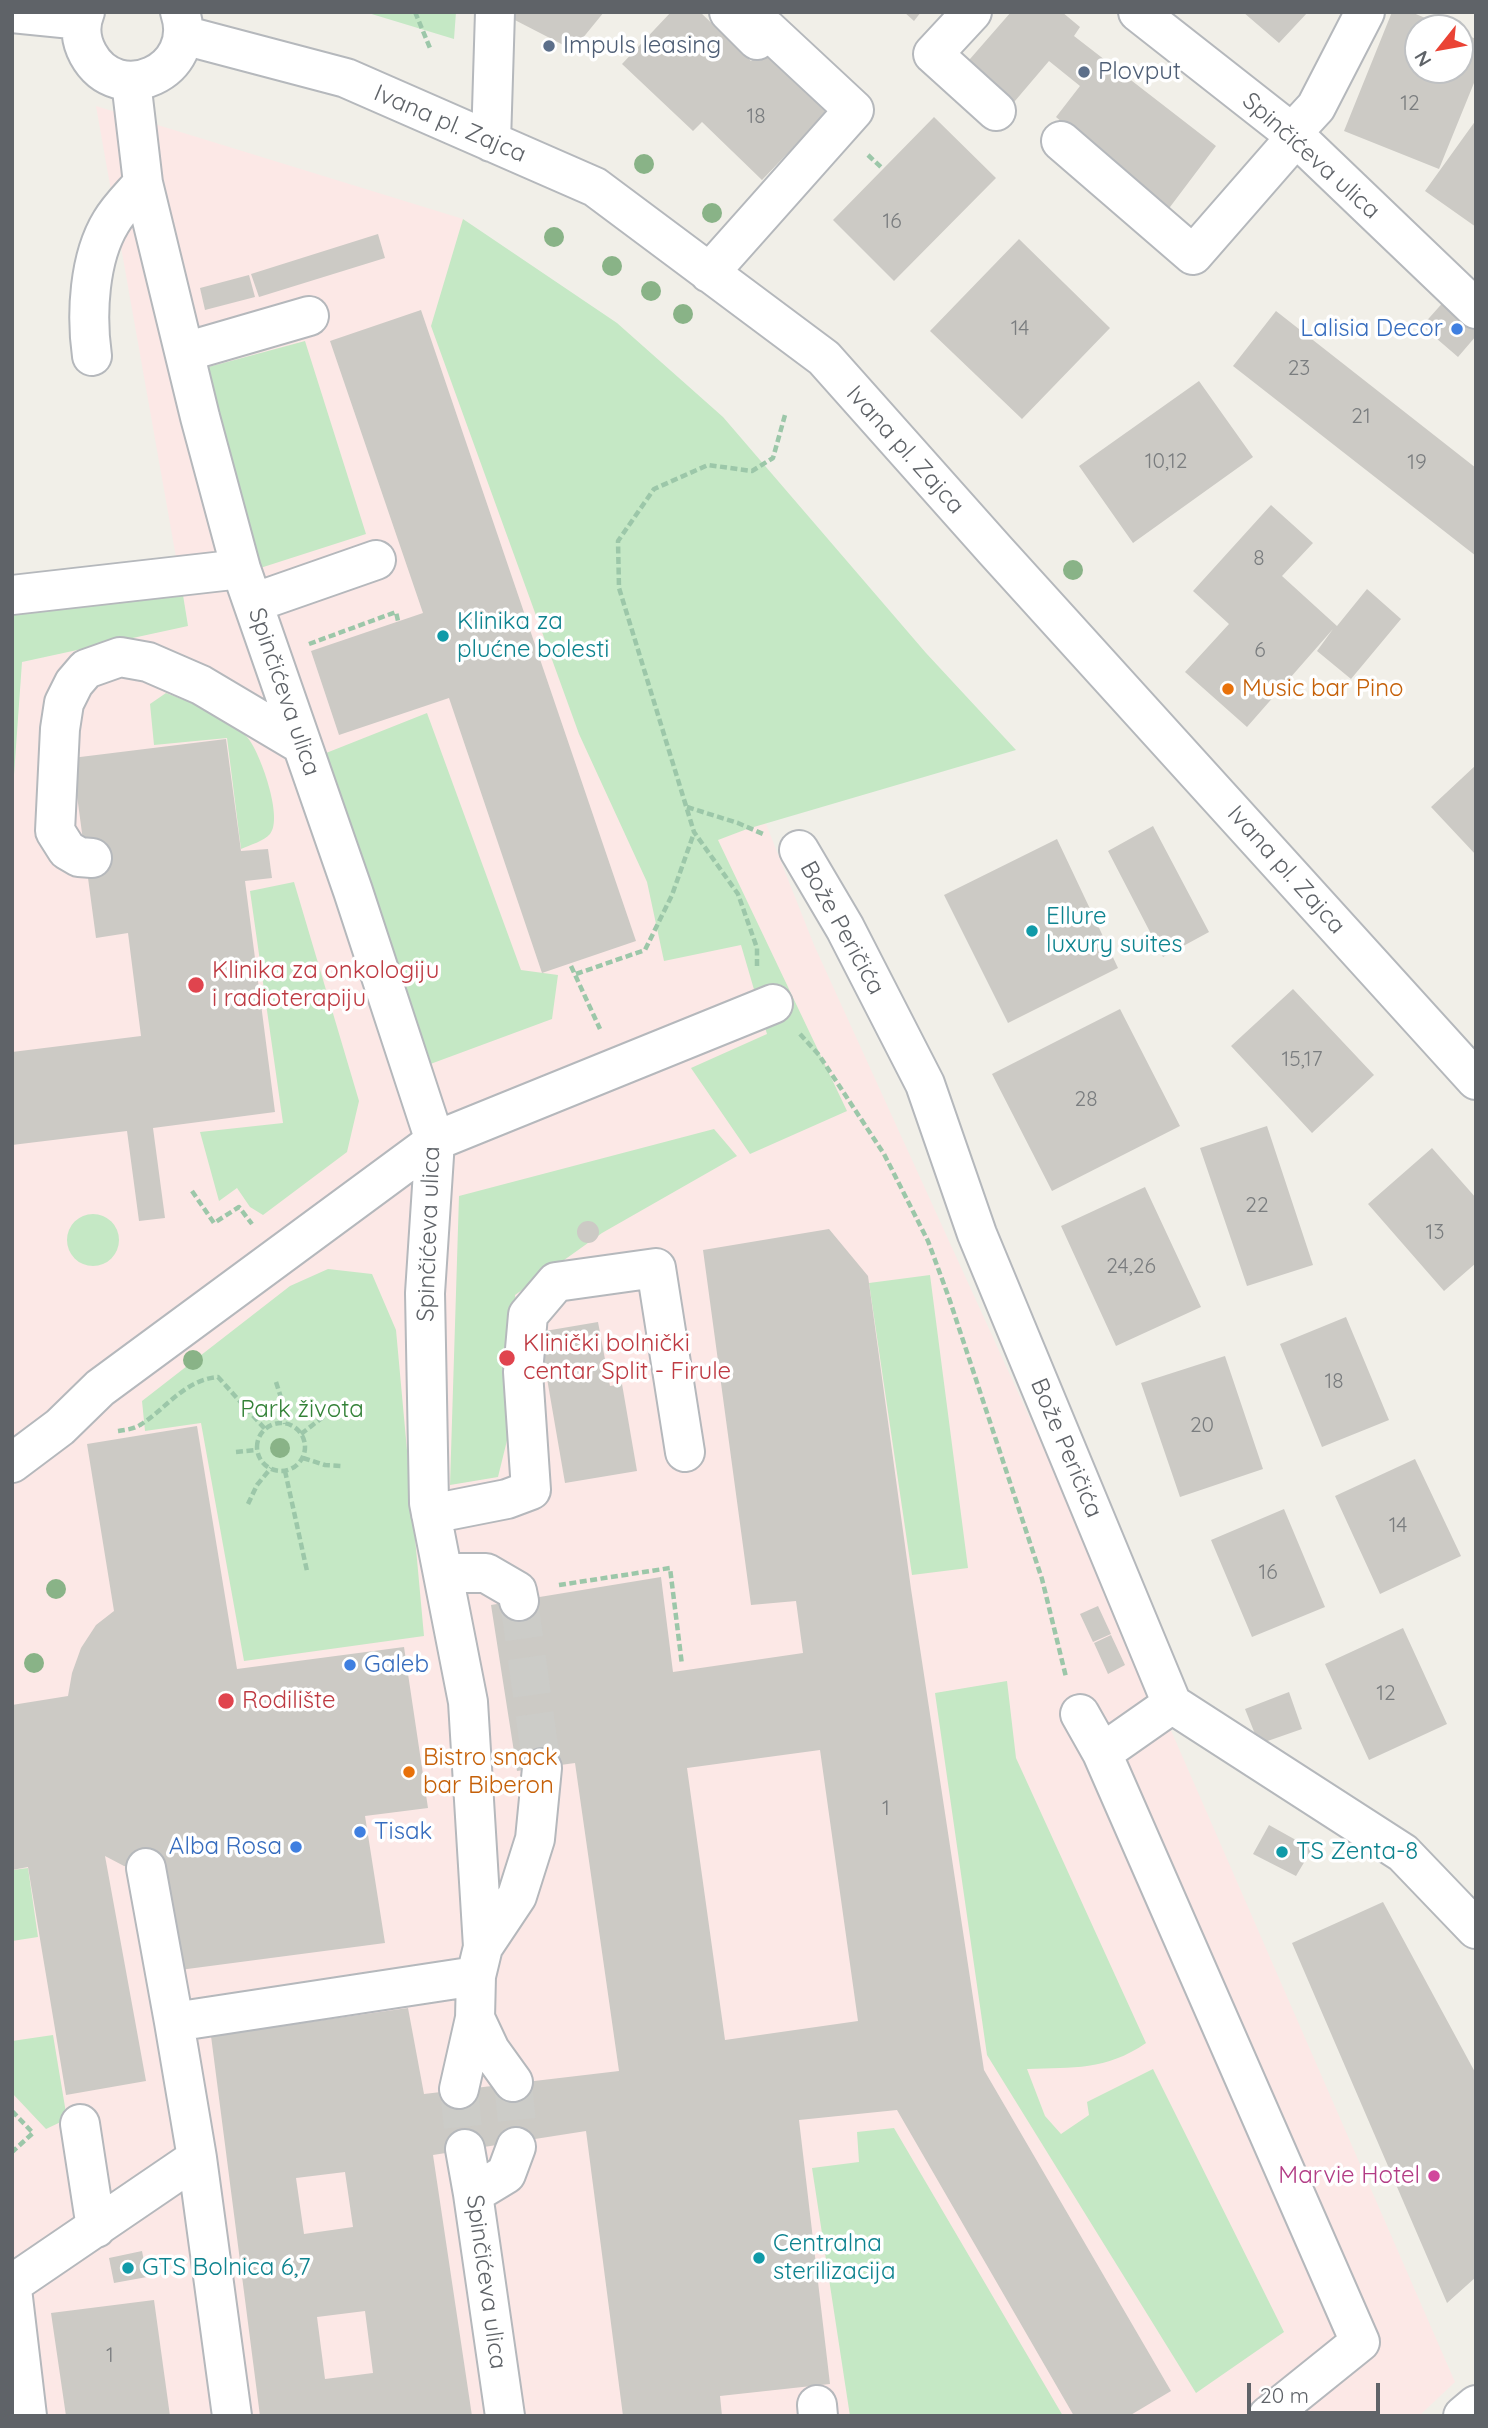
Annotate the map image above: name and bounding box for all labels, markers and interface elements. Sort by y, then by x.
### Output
north arrow [1404,14,1474,84]
place label: Impuls leasing [563,32,721,60]
marker: Impuls leasing [541,38,557,54]
text: N [1409,47,1437,71]
place label: Plovput [1098,58,1181,86]
marker: Plovput [1076,64,1092,80]
street label: Ivana pl. Zajca [370,79,530,169]
street label: Spinčićeva ulica [1236,87,1386,225]
house number: 12 [1400,91,1420,117]
house number: 18 [746,104,766,130]
house number: 16 [882,209,902,235]
place label: Lalisia Decor [1300,315,1443,343]
house number: 14 [1011,316,1029,342]
marker: Lalisia Decor [1449,321,1465,337]
house number: 23 [1288,356,1310,382]
street label: Ivana pl. Zajca [840,380,970,520]
house number: 21 [1351,404,1371,430]
house number: 10,12 [1145,449,1187,475]
house number: 19 [1407,450,1427,476]
house number: 8 [1253,546,1265,572]
street label: Spinčićeva ulica [242,604,326,780]
place label: Klinika za plućne bolesti [457,608,609,664]
marker: Klinika za plućne bolesti [435,628,451,644]
house number: 6 [1254,638,1266,664]
place label: Music bar Pino [1242,675,1404,703]
marker: Music bar Pino [1220,681,1236,697]
street label: Ivana pl. Zajca [1221,800,1351,940]
street label: Bože Peričića [793,856,891,1000]
place label: Ellure luxury suites [1046,903,1183,959]
marker: Ellure luxury suites [1024,923,1040,939]
place label: Klinika za onkologiju i radioterapiju [212,957,439,1013]
marker: Klinika za onkologiju i radioterapiju [186,975,206,995]
house number: 15,17 [1282,1047,1322,1073]
house number: 28 [1075,1087,1097,1113]
street label: Spinčićeva ulica [412,1146,446,1322]
house number: 22 [1245,1193,1269,1219]
house number: 13 [1426,1220,1444,1246]
house number: 24,26 [1106,1254,1156,1280]
place label: Klinički bolnički centar Split - Firule [523,1330,731,1386]
marker: Klinički bolnički centar Split - Firule [497,1348,517,1368]
house number: 18 [1324,1369,1344,1395]
street label: Bože Peričića [1024,1374,1108,1522]
park label: Park života [240,1396,364,1424]
house number: 20 [1190,1413,1214,1439]
house number: 14 [1389,1513,1407,1539]
house number: 16 [1258,1560,1278,1586]
place label: Galeb [364,1651,429,1679]
marker: Galeb [342,1657,358,1673]
house number: 12 [1376,1681,1396,1707]
place label: Rodilište [242,1687,336,1715]
marker: Rodilište [216,1691,236,1711]
place label: Bistro snack bar Biberon [423,1744,558,1800]
marker: Bistro snack bar Biberon [401,1764,417,1780]
house number: 1 [882,1796,890,1822]
place label: Tisak [374,1818,432,1846]
marker: Tisak [352,1824,368,1840]
place label: Alba Rosa [169,1833,282,1861]
place label: TS Zenta-8 [1296,1838,1418,1866]
marker: Alba Rosa [288,1839,304,1855]
marker: TS Zenta-8 [1274,1844,1290,1860]
place label: Marvie Hotel [1278,2162,1420,2190]
marker: Marvie Hotel [1426,2168,1442,2184]
street label: Spinčićeva ulica [460,2193,512,2371]
place label: Centralna sterilizacija [773,2230,895,2286]
marker: Centralna sterilizacija [751,2250,767,2266]
place label: GTS Bolnica 6,7 [142,2254,311,2282]
marker: GTS Bolnica 6,7 [120,2260,136,2276]
house number: 1 [106,2343,114,2369]
scale bar [1250,2368,1383,2412]
text: 20 m [1260,2382,1309,2408]

